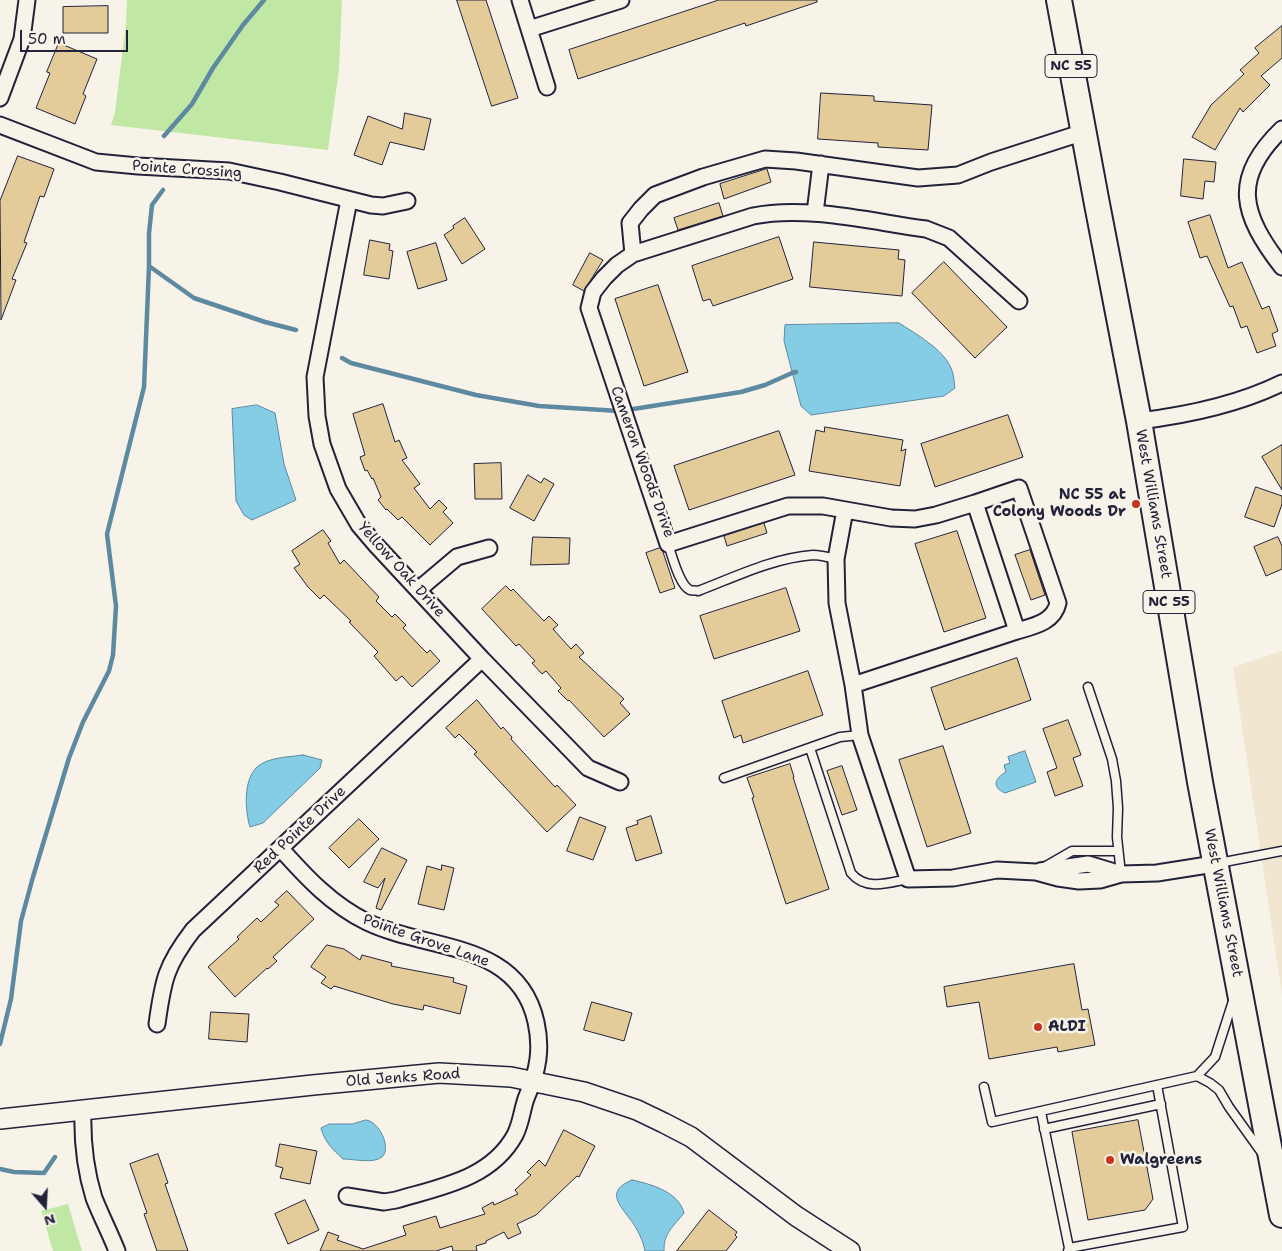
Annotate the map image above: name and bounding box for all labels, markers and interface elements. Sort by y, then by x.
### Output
scale bar [22,20,130,52]
text: 50 m [28,29,66,49]
road number: NC 55 [1045,54,1097,78]
street label: Pointe Crossing [131,157,243,183]
street label: Cameron Woods Drive [606,384,678,540]
street label: West Williams Street [1131,428,1175,580]
place label: NC 55 at Colony Woods Dr [993,486,1126,521]
marker: NC 55 at Colony Woods Dr [1130,498,1142,510]
street label: Yellow Oak Drive [353,519,449,621]
road number: NC 55 [1143,590,1195,614]
street label: Red Pointe Drive [250,783,350,877]
street label: West Williams Street [1200,827,1246,979]
street label: Pointe Grove Lane [360,911,492,971]
place label: ALDI [1048,1018,1086,1036]
marker: ALDI [1032,1021,1044,1033]
street label: Old Jenks Road [345,1065,461,1091]
place label: Walgreens [1120,1151,1202,1169]
marker: Walgreens [1104,1154,1116,1166]
north arrow [20,1181,70,1231]
text: N [42,1210,58,1230]

